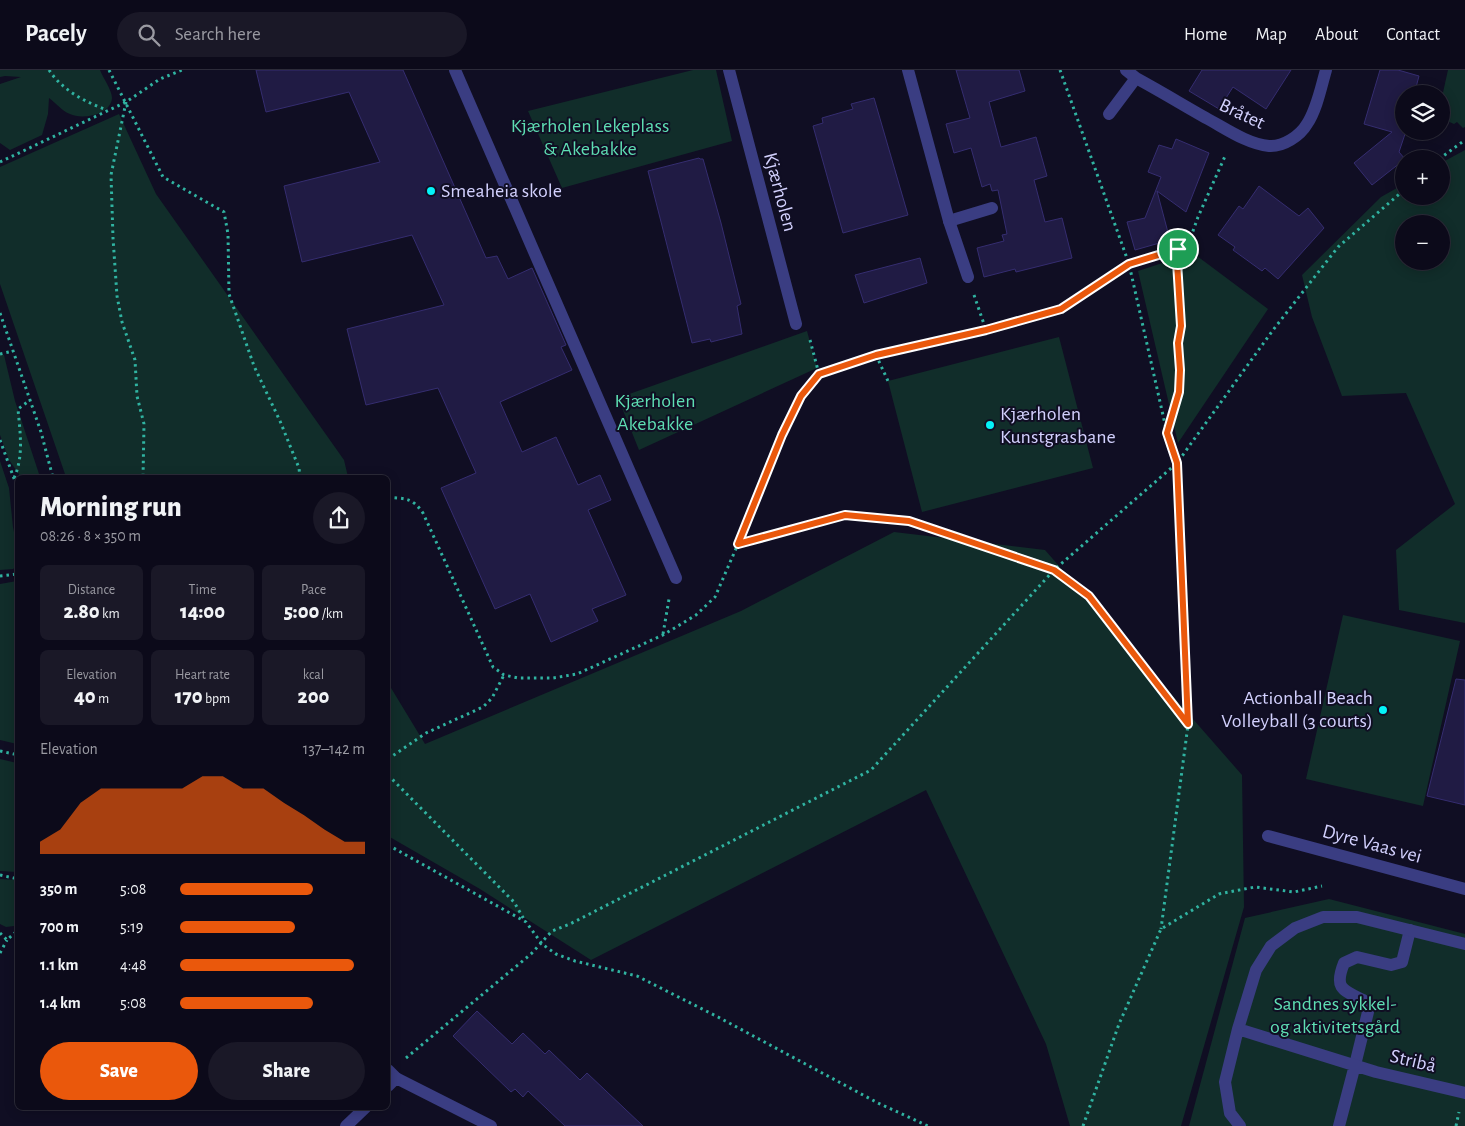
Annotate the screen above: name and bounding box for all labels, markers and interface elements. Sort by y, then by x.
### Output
search box [117,12,467,57]
icon: search [135,21,163,49]
text: Pacely [25,22,87,46]
text: Search here [175,25,261,44]
text: Home [1184,26,1227,44]
text: Map [1255,26,1287,44]
text: About [1315,26,1358,44]
text: Contact [1386,26,1440,44]
map controls [1395,85,1450,270]
button: layers [1395,85,1450,140]
street label: Bråtet [1216,95,1268,133]
park label: Kjærholen Lekeplass & Akebakke [511,116,669,159]
street label: Kjærholen [760,150,800,234]
button: + [1395,150,1450,205]
place label: Smeaheia skole [441,181,562,201]
marker: Smeaheia skole [425,185,437,197]
button: − [1395,215,1450,270]
pin [1157,228,1199,270]
icon: arrive [1164,235,1192,263]
park label: Kjærholen Akebakke [615,391,695,434]
place label: Kjærholen Kunstgrasbane [1000,404,1116,447]
marker: Kjærholen Kunstgrasbane [984,419,996,431]
button: share [313,492,365,544]
text: Morning run [40,494,182,522]
text: 08:26 · 8 × 350 m [40,528,141,544]
text: Distance [68,583,115,597]
text: Time [189,583,216,597]
text: Pace [301,583,326,597]
text: 2.80 [63,601,100,622]
text: 14:00 [180,601,225,622]
text: 5:00 [284,601,319,622]
text: km [100,607,120,621]
text: /km [319,607,343,621]
text: Elevation [66,668,117,682]
text: Heart rate [175,668,230,682]
text: kcal [303,668,324,682]
text: 40 [74,686,96,707]
text: 170 [175,686,203,707]
text: 200 [298,686,329,707]
place label: Actionball Beach Volleyball (3 courts) [1221,688,1373,731]
text: m [96,692,109,706]
text: bpm [203,692,230,706]
marker: Actionball Beach Volleyball (3 courts) [1377,704,1389,716]
text: Elevation [40,741,98,757]
text: 137–142 m [303,741,365,757]
street label: Dyre Vaas vei [1320,821,1424,867]
text: 350 m [40,881,77,897]
text: 5:08 [120,881,146,897]
text: 700 m [40,919,79,935]
text: 5:19 [120,919,143,935]
text: 1.1 km [40,957,78,973]
text: 4:48 [120,957,147,973]
park label: Sandnes sykkel- og aktivitetsgård [1270,994,1400,1037]
text: 1.4 km [40,995,81,1011]
text: 5:08 [120,995,146,1011]
button: Save [40,1042,198,1100]
button: Share [208,1042,365,1100]
street label: Stribå [1388,1046,1438,1076]

